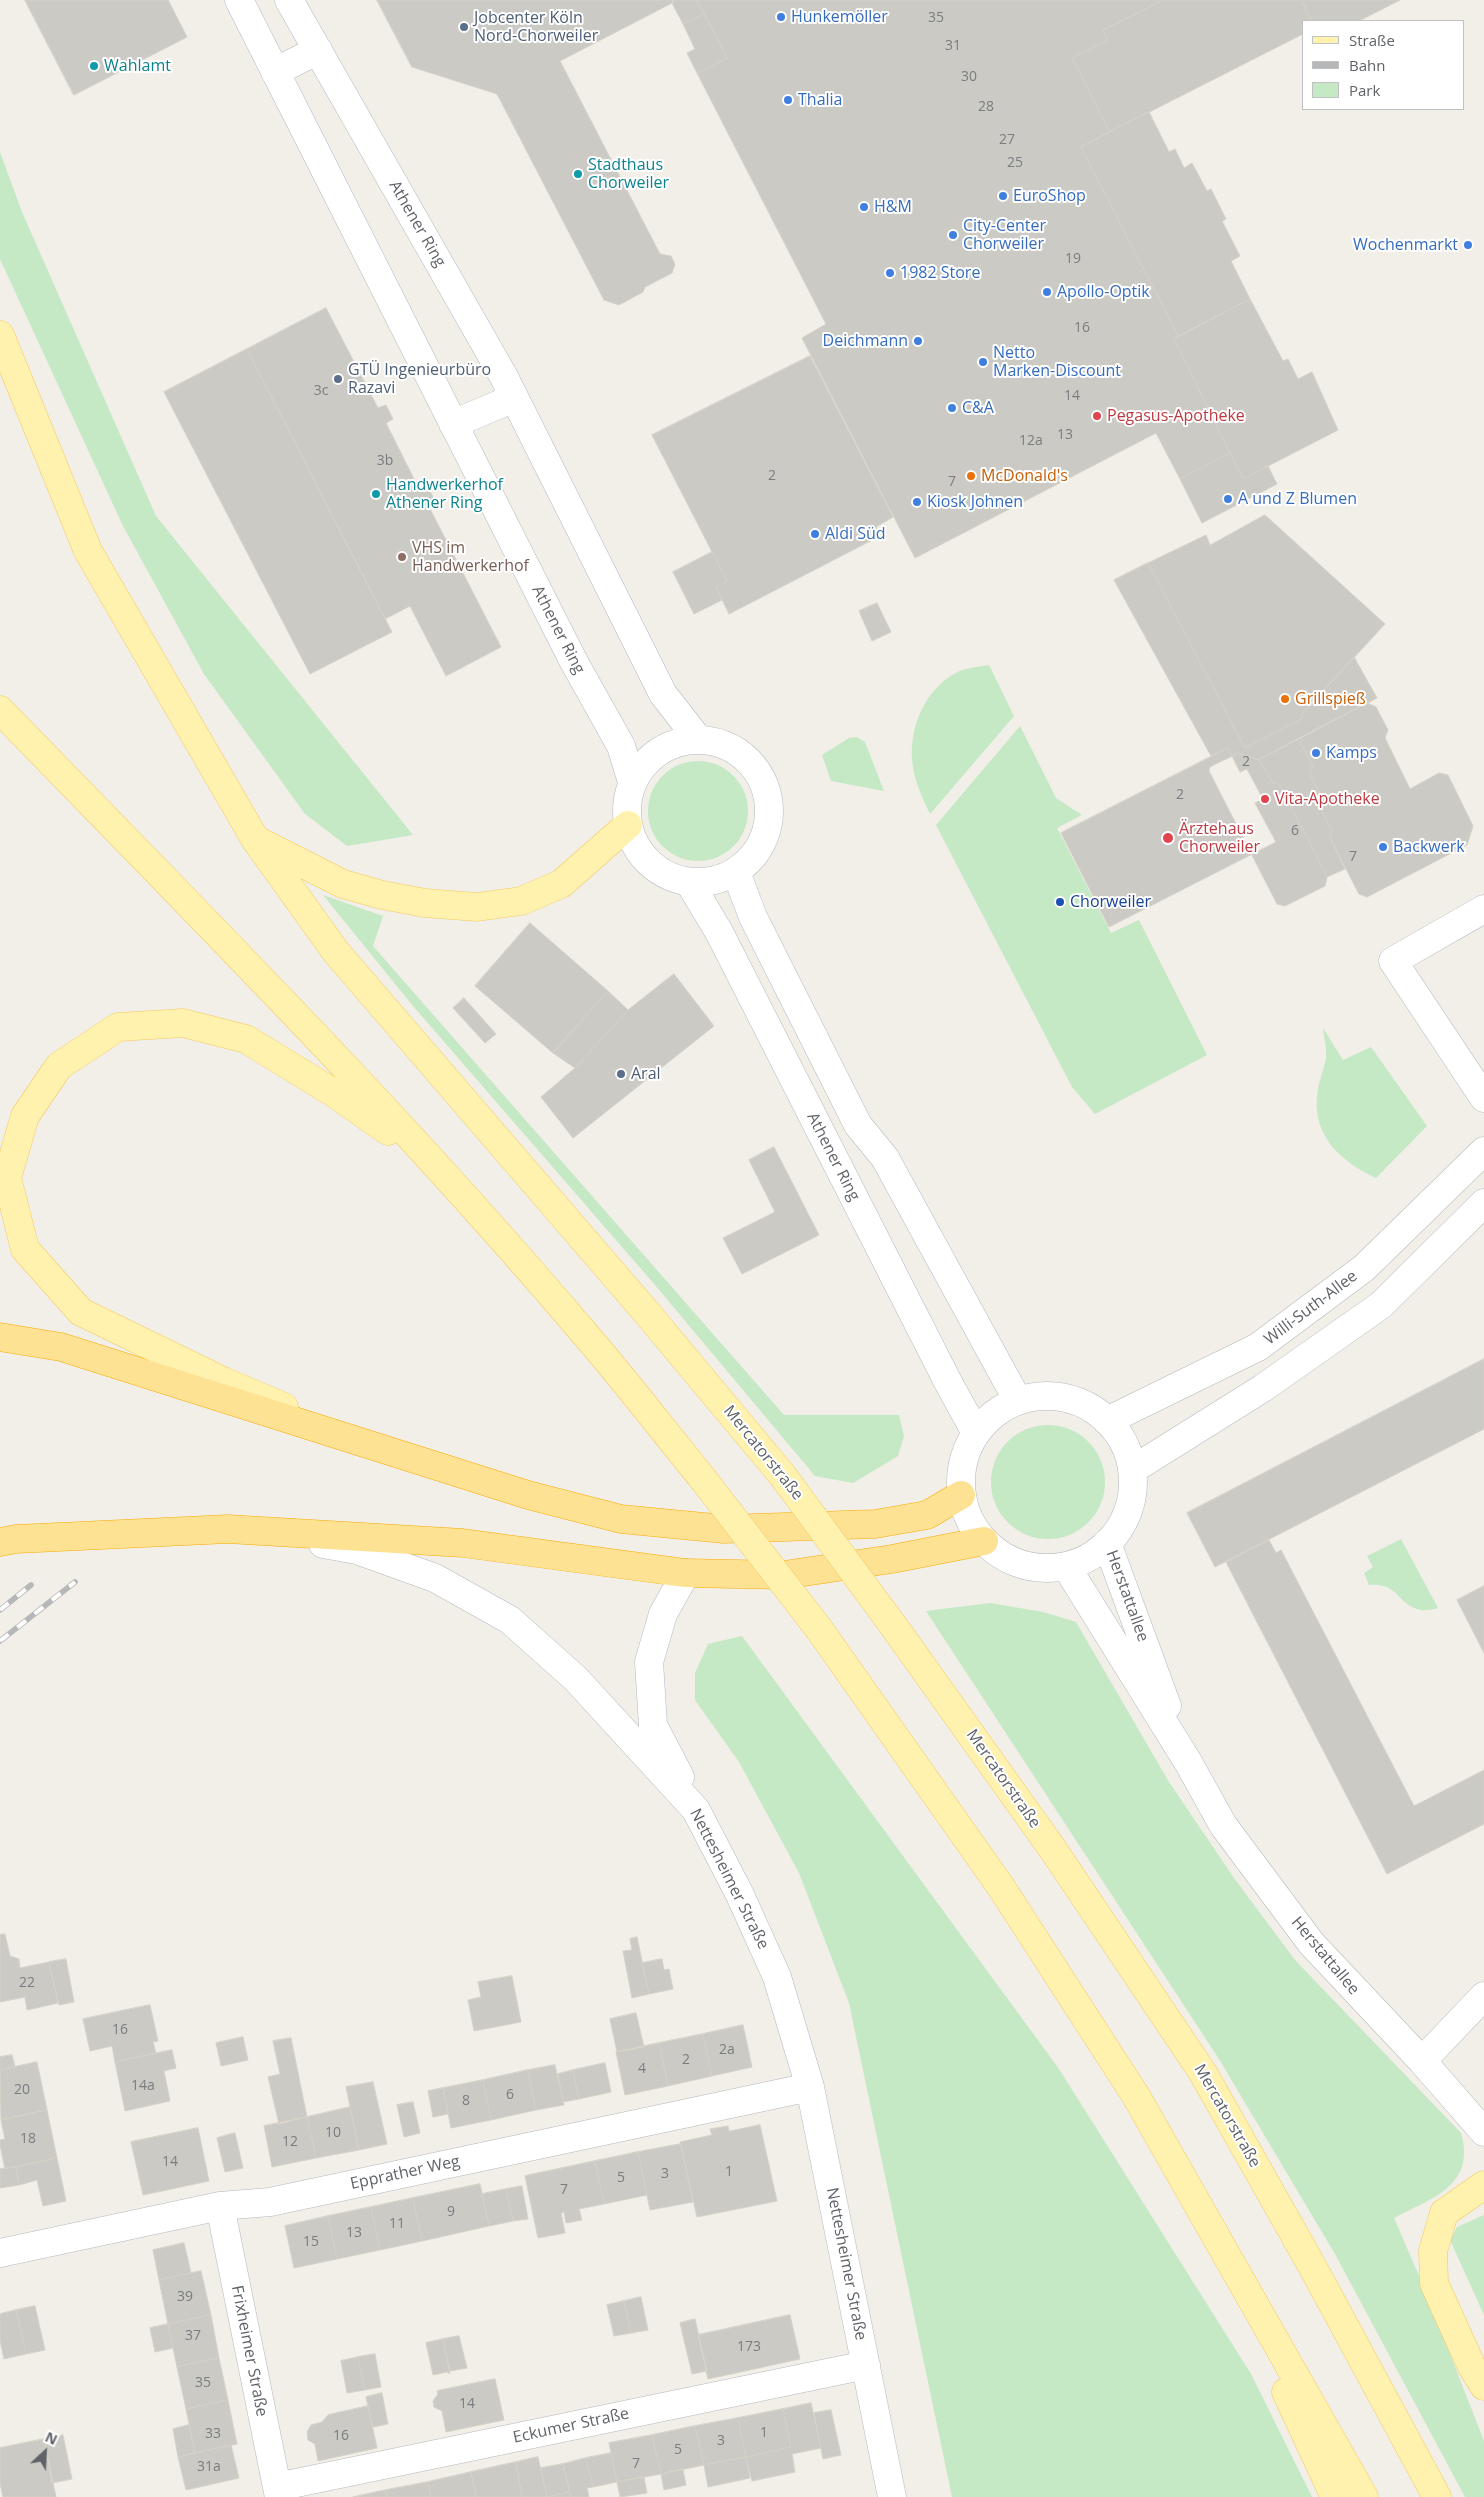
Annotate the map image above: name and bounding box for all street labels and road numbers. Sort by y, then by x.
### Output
street label: Athener Ring [385,177,449,271]
street label: Athener Ring [528,583,588,677]
street label: Athener Ring [803,1110,863,1204]
street label: Willi-Suth-Allee [1261,1267,1361,1349]
street label: Mercatorstraße [719,1402,807,1504]
street label: Herstattallee [1102,1548,1152,1644]
street label: Mercatorstraße [962,1726,1044,1832]
street label: Nettesheimer Straße [685,1805,773,1953]
street label: Herstattallee [1287,1913,1363,1999]
street label: Mercatorstraße [1190,2061,1264,2171]
street label: Epprather Weg [348,2152,462,2194]
street label: Nettesheimer Straße [822,2186,870,2342]
street label: Frixheimer Straße [227,2284,271,2418]
street label: Eckumer Straße [511,2404,631,2448]

